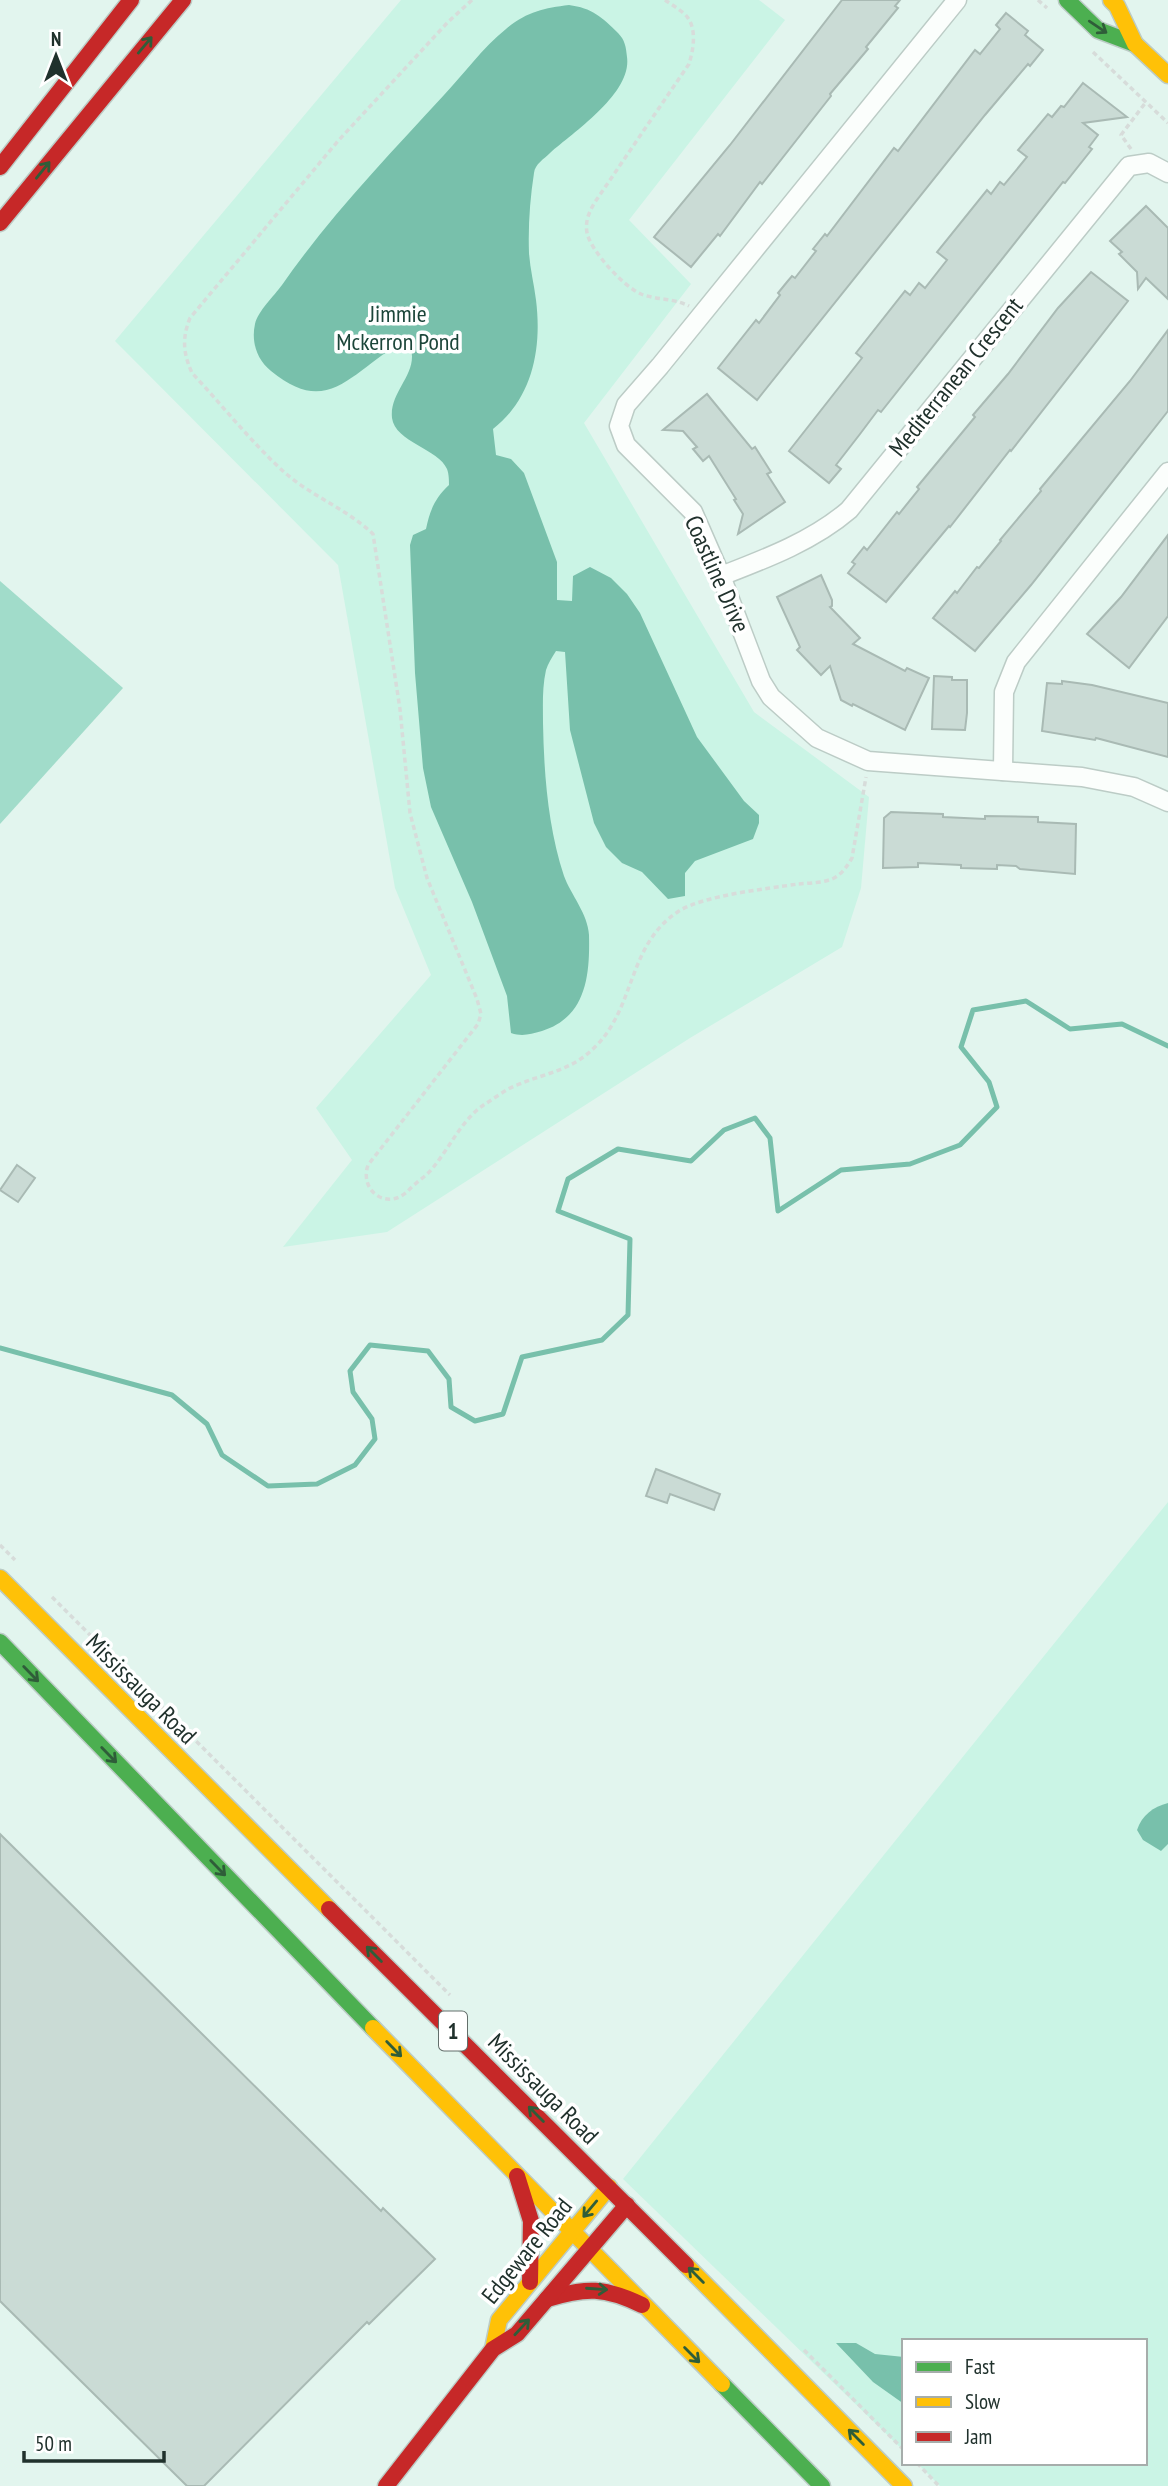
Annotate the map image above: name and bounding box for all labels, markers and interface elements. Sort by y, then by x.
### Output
one-way arrow [1088,20,1107,34]
north arrow [21,21,91,91]
text: N [51,27,61,51]
one-way arrow [138,36,153,54]
one-way arrow [35,162,51,180]
street label: Mediterranean Crescent [882,290,1030,463]
park label: Jimmie Mckerron Pond [336,298,460,357]
street label: Coastline Drive [678,510,757,637]
street label: Mississauga Road [79,1627,203,1751]
one-way arrow [22,1665,39,1682]
one-way arrow [100,1746,117,1763]
one-way arrow [210,1859,227,1876]
one-way arrow [366,1945,383,1962]
road number: 1 [439,2012,467,2050]
street label: Mississauga Road [481,2027,605,2151]
one-way arrow [385,2040,402,2057]
one-way arrow [527,2105,544,2122]
street label: Edgeware Road [475,2192,579,2310]
one-way arrow [582,2200,598,2218]
one-way arrow [688,2267,705,2284]
one-way arrow [585,2283,608,2296]
one-way arrow [514,2318,530,2336]
legend [902,2339,1147,2465]
one-way arrow [684,2347,701,2364]
text: Fast [965,2353,995,2380]
text: Slow [965,2388,1001,2415]
scale bar [24,2420,164,2464]
text: Jam [964,2423,992,2450]
one-way arrow [847,2429,864,2446]
text: 50 m [35,2430,72,2457]

